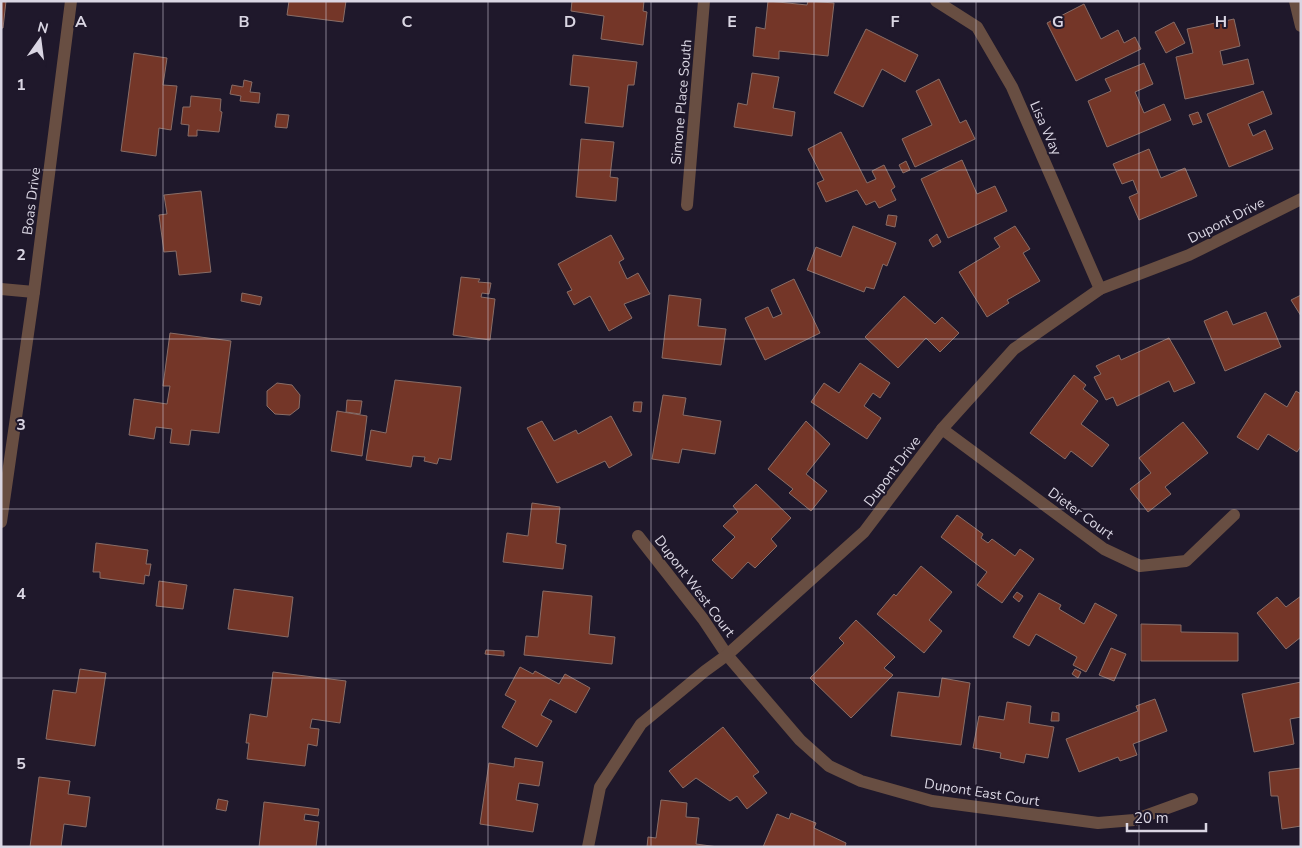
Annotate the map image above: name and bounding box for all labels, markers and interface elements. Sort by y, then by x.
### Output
text: A [75,11,87,33]
text: B [238,11,250,33]
text: C [402,11,413,33]
text: D [564,11,576,33]
text: E [727,11,737,33]
text: F [891,11,900,33]
text: G [1052,11,1064,33]
text: H [1215,11,1227,33]
north arrow [15,15,65,65]
text: N [36,17,50,38]
street label: Simone Place South [667,39,696,165]
text: 1 [16,74,26,96]
street label: Lisa Way [1025,98,1066,159]
street label: Boas Drive [18,166,45,236]
street label: Dupont Drive [1185,193,1268,248]
text: 2 [16,244,26,266]
text: 3 [16,414,26,436]
street label: Dupont Drive [860,432,925,510]
street label: Dieter Court [1044,483,1117,544]
street label: Dupont West Court [650,532,739,641]
text: 4 [16,583,26,605]
text: 5 [16,753,26,775]
street label: Dupont East Court [923,774,1041,811]
scale bar [1127,800,1206,832]
text: 20 m [1134,808,1169,828]

